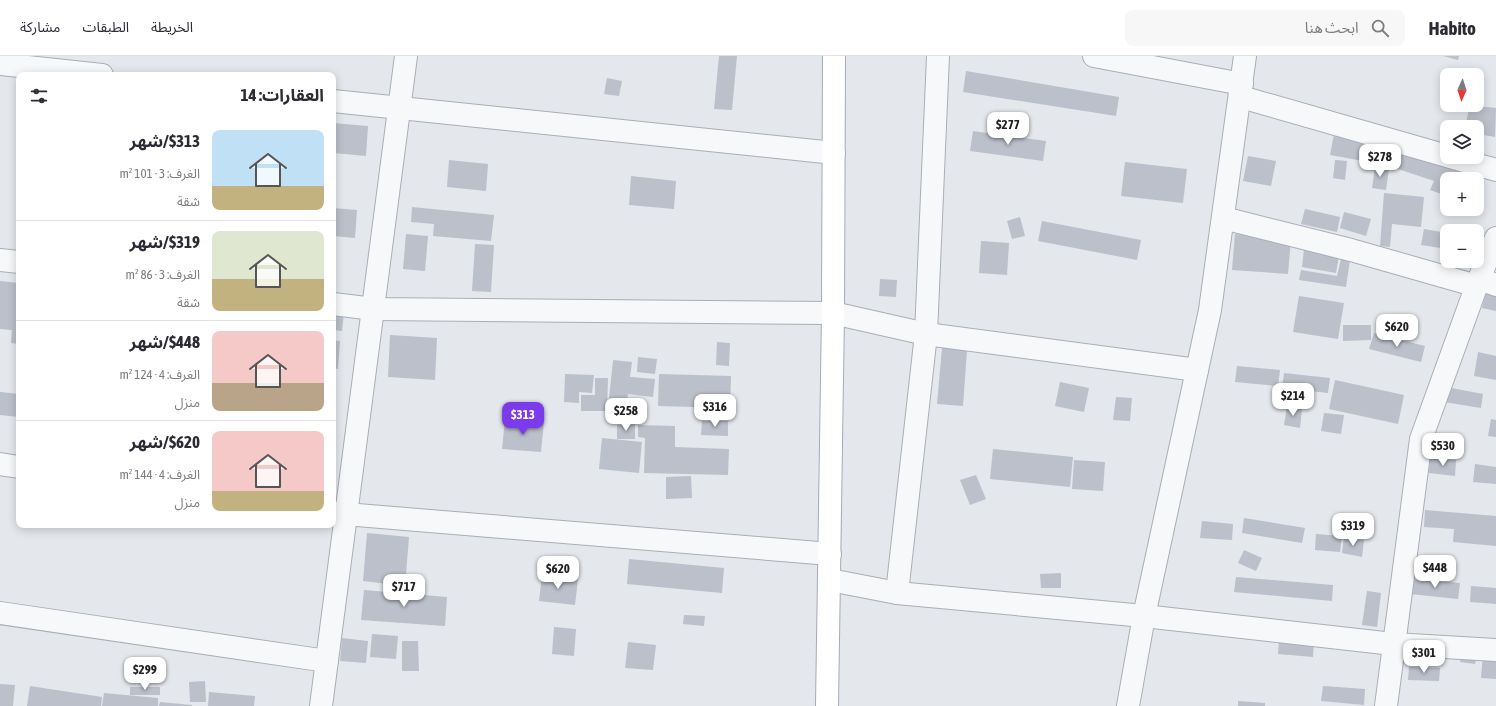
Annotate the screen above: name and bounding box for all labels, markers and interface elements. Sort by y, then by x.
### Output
search box [1125,10,1405,46]
icon: search [1369,17,1391,39]
text: Habito [1429,17,1476,39]
text: مشاركة [20,19,60,35]
text: الطبقات [82,19,129,35]
text: الخريطة [151,19,193,35]
text: ابحث هنا [1305,19,1359,36]
north arrow [1440,68,1484,112]
map controls [1440,68,1484,268]
icon: filters [28,85,50,107]
text: العقارات: 14 [241,85,324,105]
pin: $277 [984,112,1032,146]
text: $277 [996,117,1020,132]
button: layers [1440,120,1484,164]
text: $313/شهر [130,131,200,151]
pin: $278 [1356,144,1404,178]
icon: home [244,146,292,194]
text: $278 [1368,149,1392,164]
text: الغرف: 3 · 101 m² [119,166,200,181]
button: + [1440,172,1484,216]
text: شقة [177,194,200,209]
button: − [1440,224,1484,268]
text: $319/شهر [130,232,200,252]
icon: home [244,247,292,295]
text: الغرف: 3 · 86 m² [126,267,200,282]
text: شقة [177,295,200,310]
pin: $620 [1373,314,1421,348]
text: $620 [1385,319,1409,334]
text: $448/شهر [130,332,200,352]
icon: home [244,347,292,395]
text: الغرف: 4 · 124 m² [119,367,200,382]
pin: $214 [1269,383,1317,417]
text: $214 [1281,388,1305,403]
pin: $316 [691,394,739,428]
text: منزل [175,395,200,410]
pin: $258 [602,398,650,432]
text: $316 [703,399,727,414]
pin: $313 [499,402,547,436]
text: $258 [614,403,638,418]
text: $313 [511,407,535,422]
text: $620/شهر [130,432,200,452]
pin: $530 [1419,433,1467,467]
text: $530 [1431,438,1455,453]
icon: home [244,447,292,495]
text: الغرف: 4 · 144 m² [119,467,200,482]
text: منزل [175,495,200,510]
pin: $319 [1329,513,1377,547]
text: $319 [1341,518,1365,533]
pin: $448 [1411,555,1459,589]
pin: $620 [534,556,582,590]
text: $448 [1423,560,1447,575]
text: $620 [546,561,570,576]
pin: $717 [380,574,428,608]
text: $717 [392,579,416,594]
pin: $301 [1400,640,1448,674]
text: $301 [1412,645,1436,660]
pin: $299 [121,657,169,691]
text: $299 [133,662,157,677]

